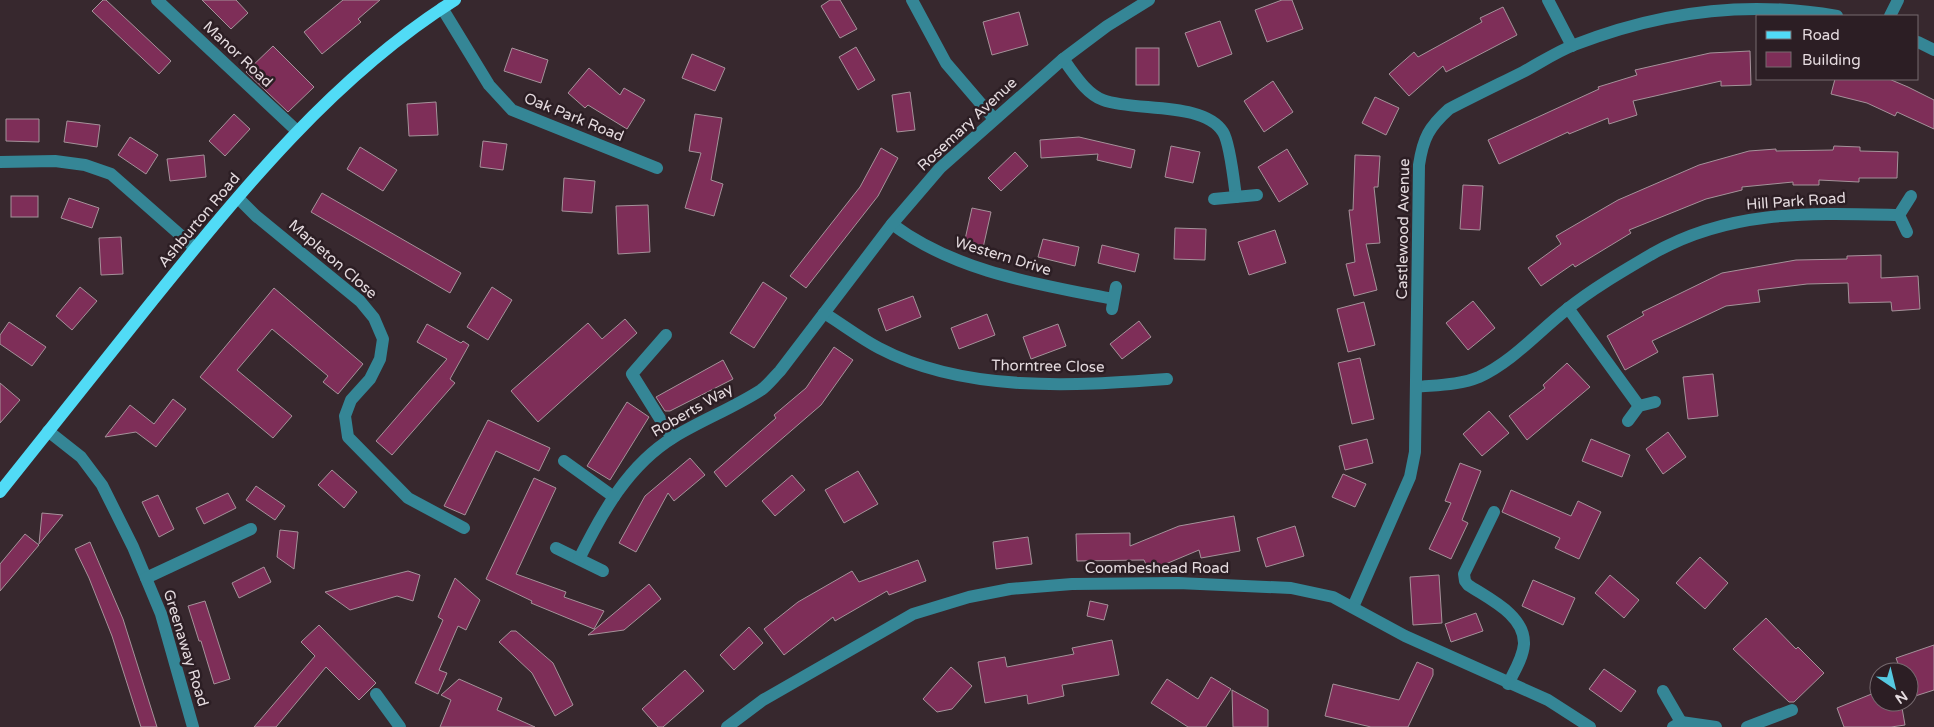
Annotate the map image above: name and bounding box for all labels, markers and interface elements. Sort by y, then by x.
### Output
legend [1756,15,1919,80]
street label: Manor Road [199,17,277,91]
text: Road [1802,26,1840,44]
text: Building [1802,51,1861,69]
street label: Rosemary Avenue [914,73,1020,175]
street label: Oak Park Road [521,89,627,145]
street label: Castlewood Avenue [1393,158,1413,300]
street label: Ashburton Road [154,169,244,271]
street label: Hill Park Road [1746,189,1846,213]
street label: Mapleton Close [285,216,381,302]
street label: Western Drive [953,233,1053,279]
street label: Thorntree Close [991,356,1105,376]
street label: Roberts Way [648,379,736,441]
street label: Coombeshead Road [1085,559,1229,577]
street label: Greenaway Road [160,587,212,709]
north arrow [1869,662,1919,712]
text: N [1892,687,1911,707]

